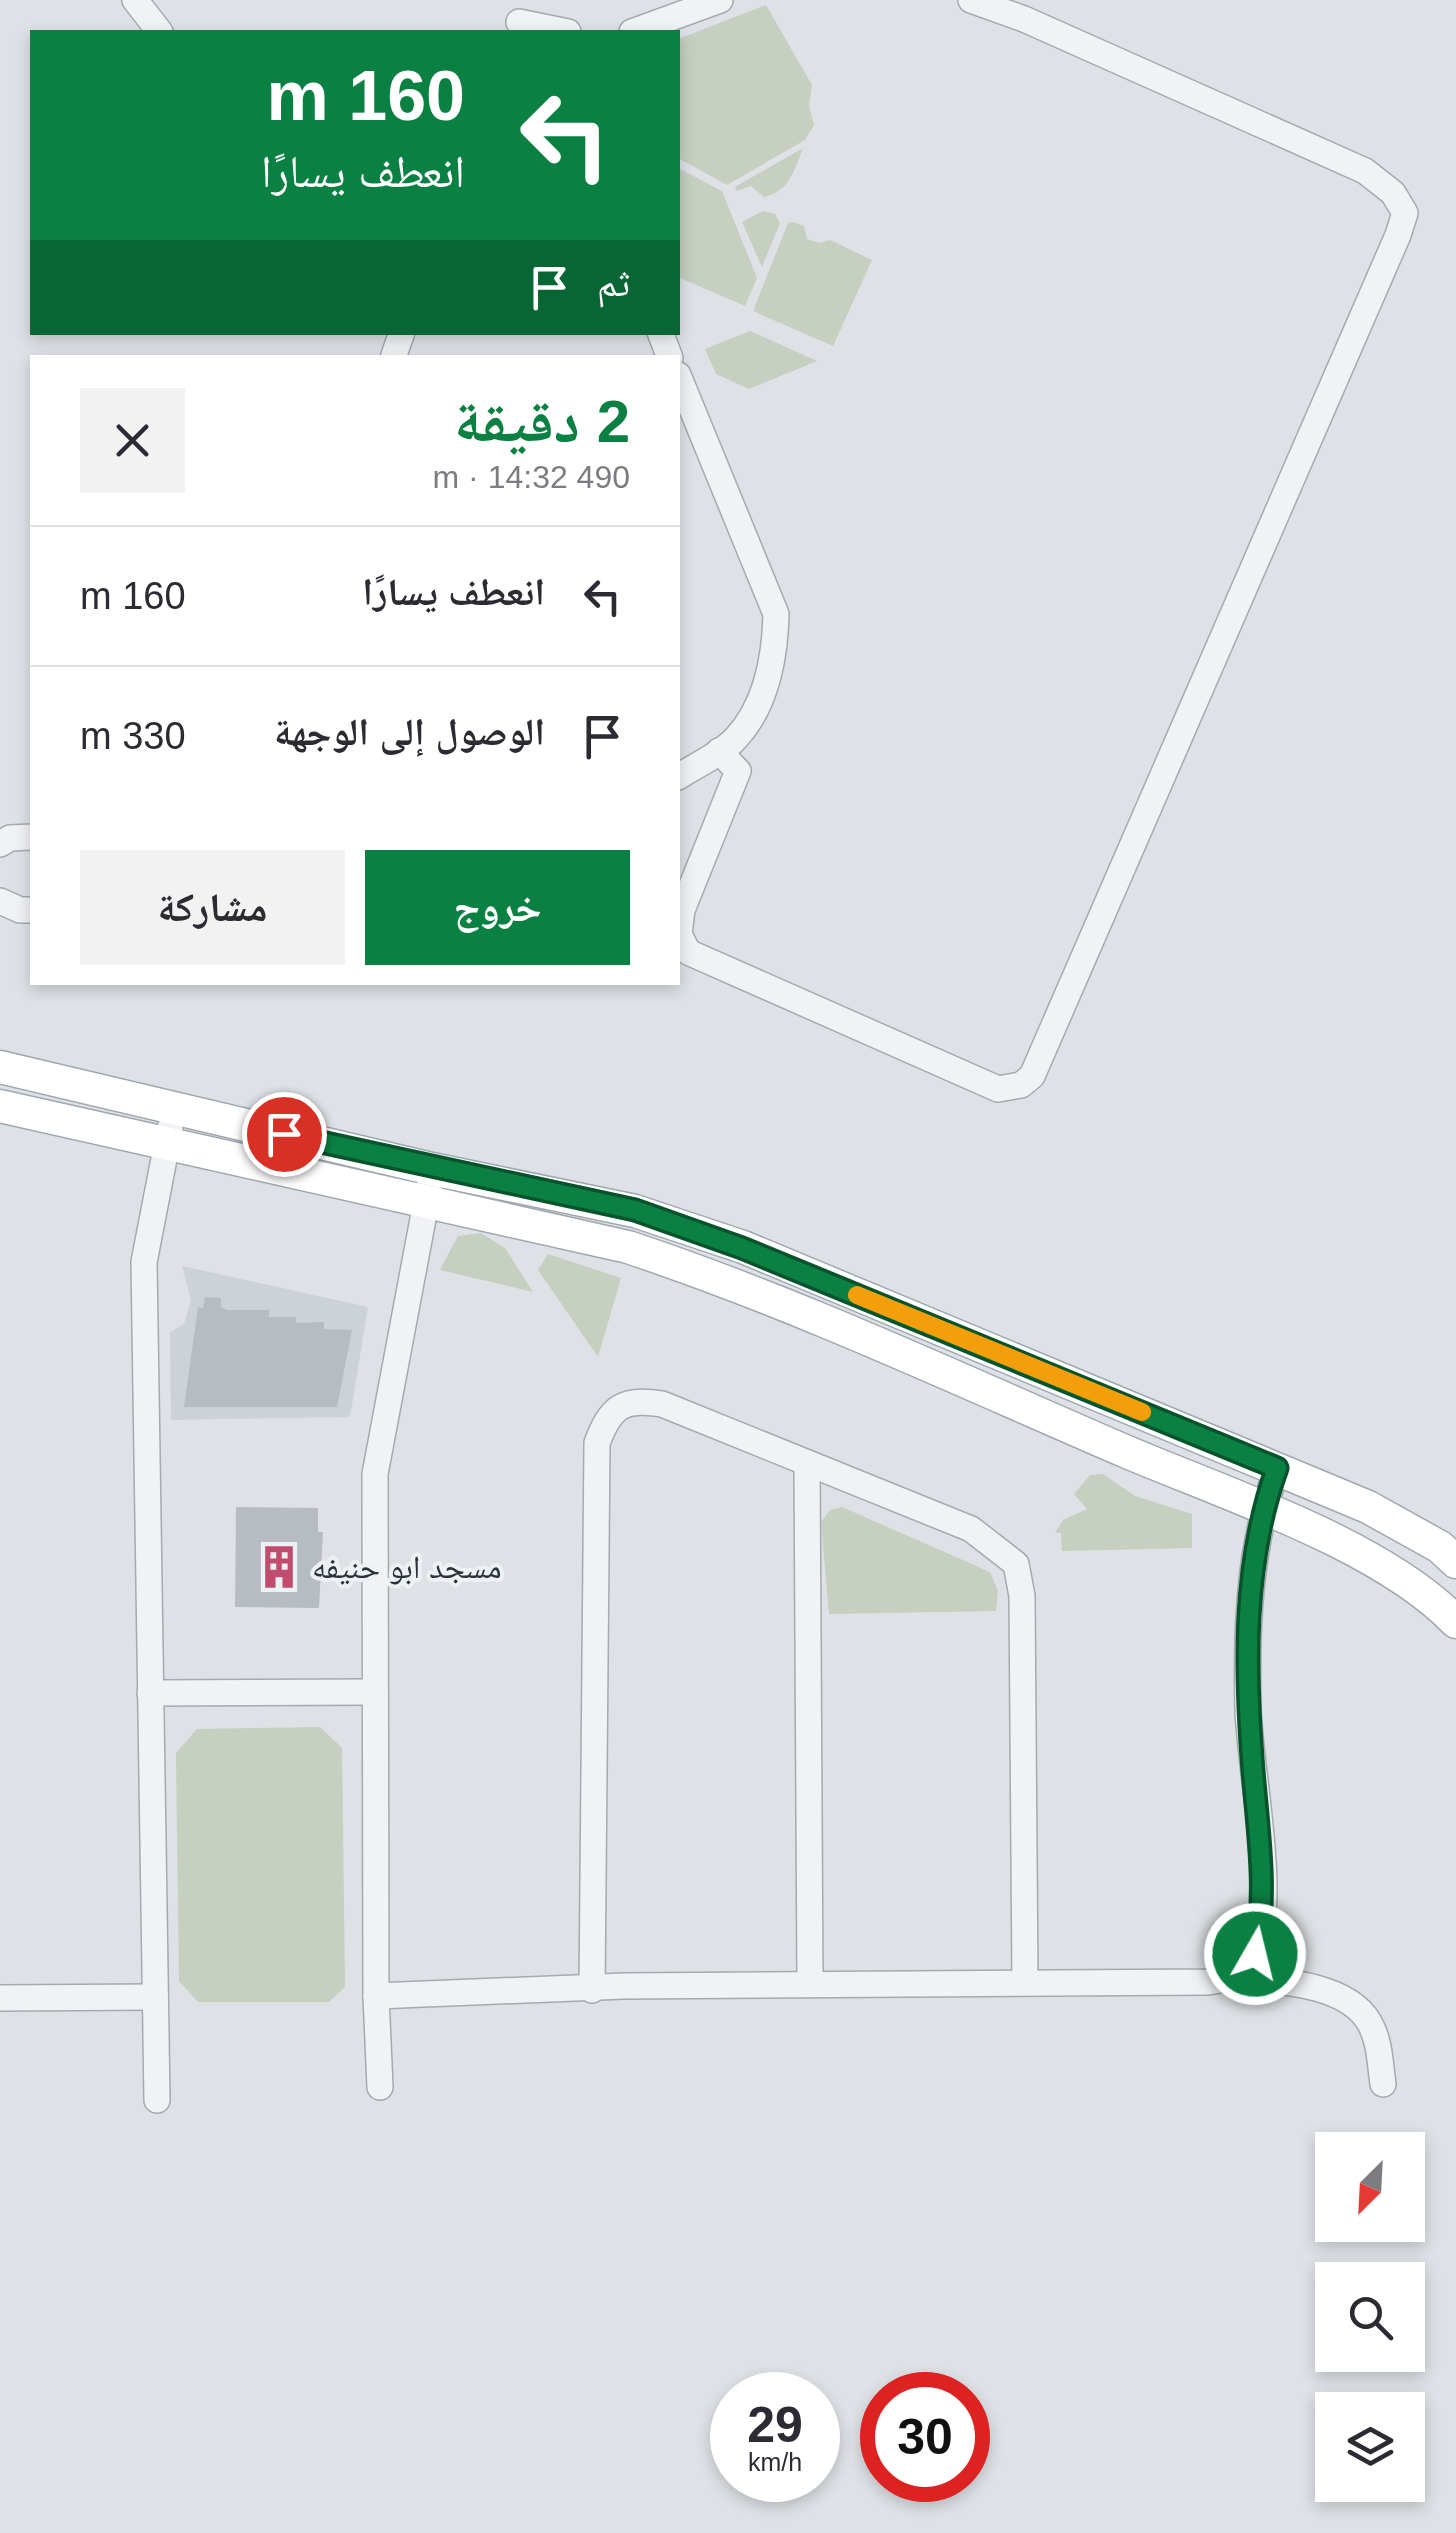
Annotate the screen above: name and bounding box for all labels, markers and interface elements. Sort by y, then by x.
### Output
text: 160 m [267,57,465,135]
icon: left [500,70,630,200]
text: انعطف يسارًا [261,146,465,197]
icon: arrive [522,260,577,315]
text: ثم [597,262,630,304]
button: close [80,388,185,493]
text: 2 دقيقة [454,388,630,455]
text: 490 m · 14:32 [433,459,630,495]
icon: left [575,569,630,624]
text: انعطف يسارًا [362,571,545,613]
text: 160 m [80,575,186,617]
icon: arrive [575,709,630,764]
text: الوصول إلى الوجهة [274,711,545,753]
text: 330 m [80,715,186,757]
button: مشاركة [80,850,345,965]
button: خروج [365,850,630,965]
pin [242,1092,327,1177]
icon: arrive [257,1107,312,1162]
building icon: مسجد ابو حنيفه [255,1543,303,1591]
place label: مسجد ابو حنيفه [312,1549,502,1585]
position arrow [1203,1902,1307,2006]
north arrow [1315,2132,1425,2242]
map controls [1315,2132,1425,2502]
button: search [1315,2262,1425,2372]
speed limit sign: 30 [860,2372,990,2502]
button: layers [1315,2392,1425,2502]
text: 29 [747,2397,803,2453]
text: km/h [748,2448,802,2476]

